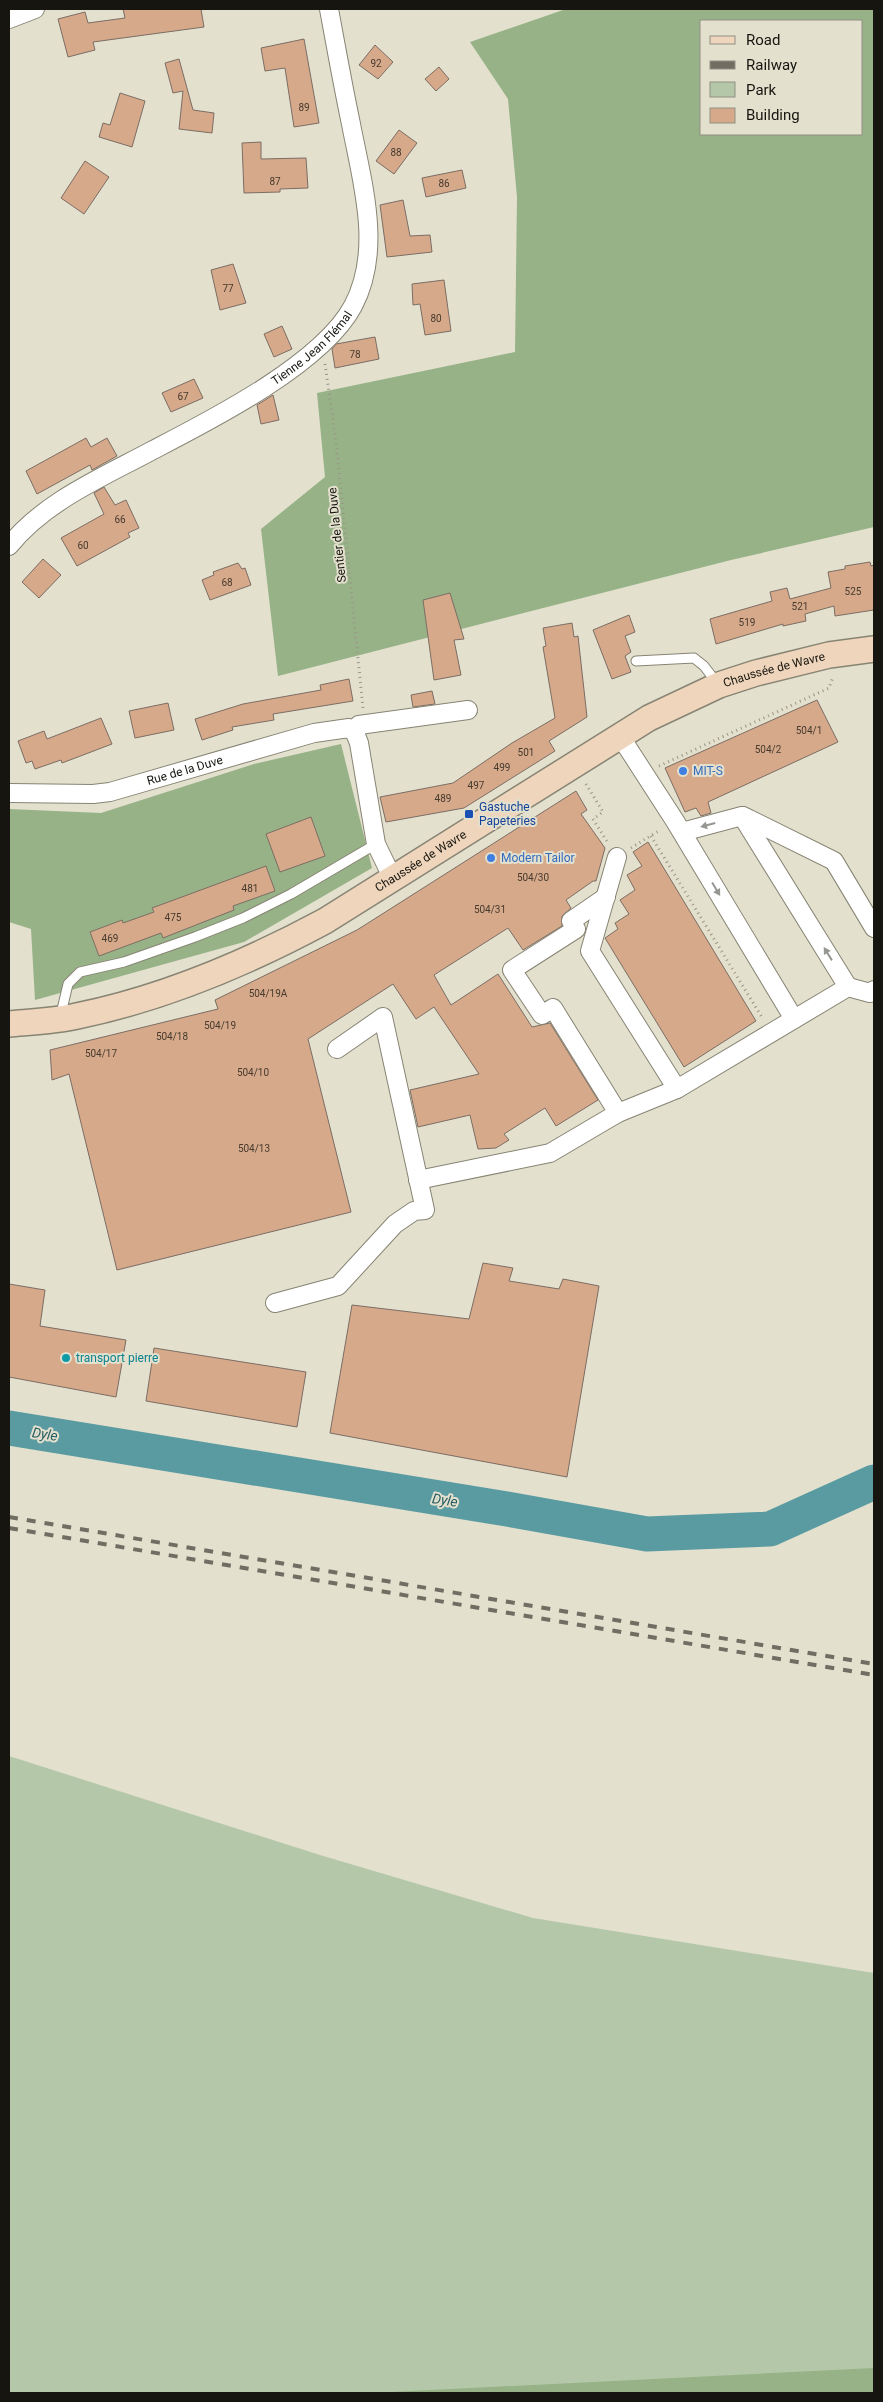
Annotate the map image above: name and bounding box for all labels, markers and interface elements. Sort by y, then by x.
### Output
legend [700,20,863,135]
text: Road [746,31,780,49]
text: Railway [746,56,797,74]
house number: 92 [370,58,382,69]
text: Park [746,81,777,99]
house number: 89 [298,102,310,113]
text: Building [746,106,800,124]
house number: 88 [390,147,402,158]
house number: 87 [269,176,281,187]
house number: 86 [438,178,450,189]
house number: 77 [222,283,234,294]
street label: Tienne Jean Flémal [269,309,355,388]
house number: 80 [430,313,442,324]
house number: 78 [349,349,361,360]
house number: 67 [177,391,189,402]
street label: Sentier de la Duve [325,487,349,583]
house number: 66 [114,514,126,525]
house number: 60 [77,540,89,551]
house number: 68 [221,577,233,588]
house number: 525 [845,586,862,597]
house number: 521 [792,601,808,612]
house number: 519 [739,617,755,628]
street label: Chaussée de Wavre [721,649,826,690]
house number: 504/1 [796,725,822,736]
house number: 504/2 [755,744,782,755]
house number: 501 [518,747,534,758]
street label: Rue de la Duve [145,753,225,788]
house number: 499 [494,762,510,773]
place label: MIT-S [693,764,723,778]
marker: MIT-S [677,765,689,777]
house number: 497 [468,780,485,791]
house number: 489 [435,793,451,804]
place label: Gastuche Papeteries [479,800,536,828]
marker: Gastuche Papeteries [463,808,475,820]
one-way arrow [700,822,715,830]
street label: Chaussée de Wavre [373,827,469,895]
place label: Modern Tailor [501,851,575,865]
marker: Modern Tailor [485,852,497,864]
house number: 504/30 [517,872,549,883]
house number: 481 [242,883,258,894]
one-way arrow [712,883,721,896]
house number: 504/31 [474,904,506,915]
house number: 475 [165,912,182,923]
house number: 469 [102,933,118,944]
one-way arrow [823,947,832,960]
house number: 504/19A [249,988,288,999]
house number: 504/19 [204,1020,236,1031]
house number: 504/18 [156,1031,188,1042]
house number: 504/17 [85,1048,117,1059]
house number: 504/10 [237,1067,269,1078]
house number: 504/13 [238,1143,270,1154]
place label: transport pierre [76,1351,158,1365]
marker: transport pierre [60,1352,72,1364]
water label: Dyle [31,1424,59,1444]
water label: Dyle [431,1490,459,1510]

